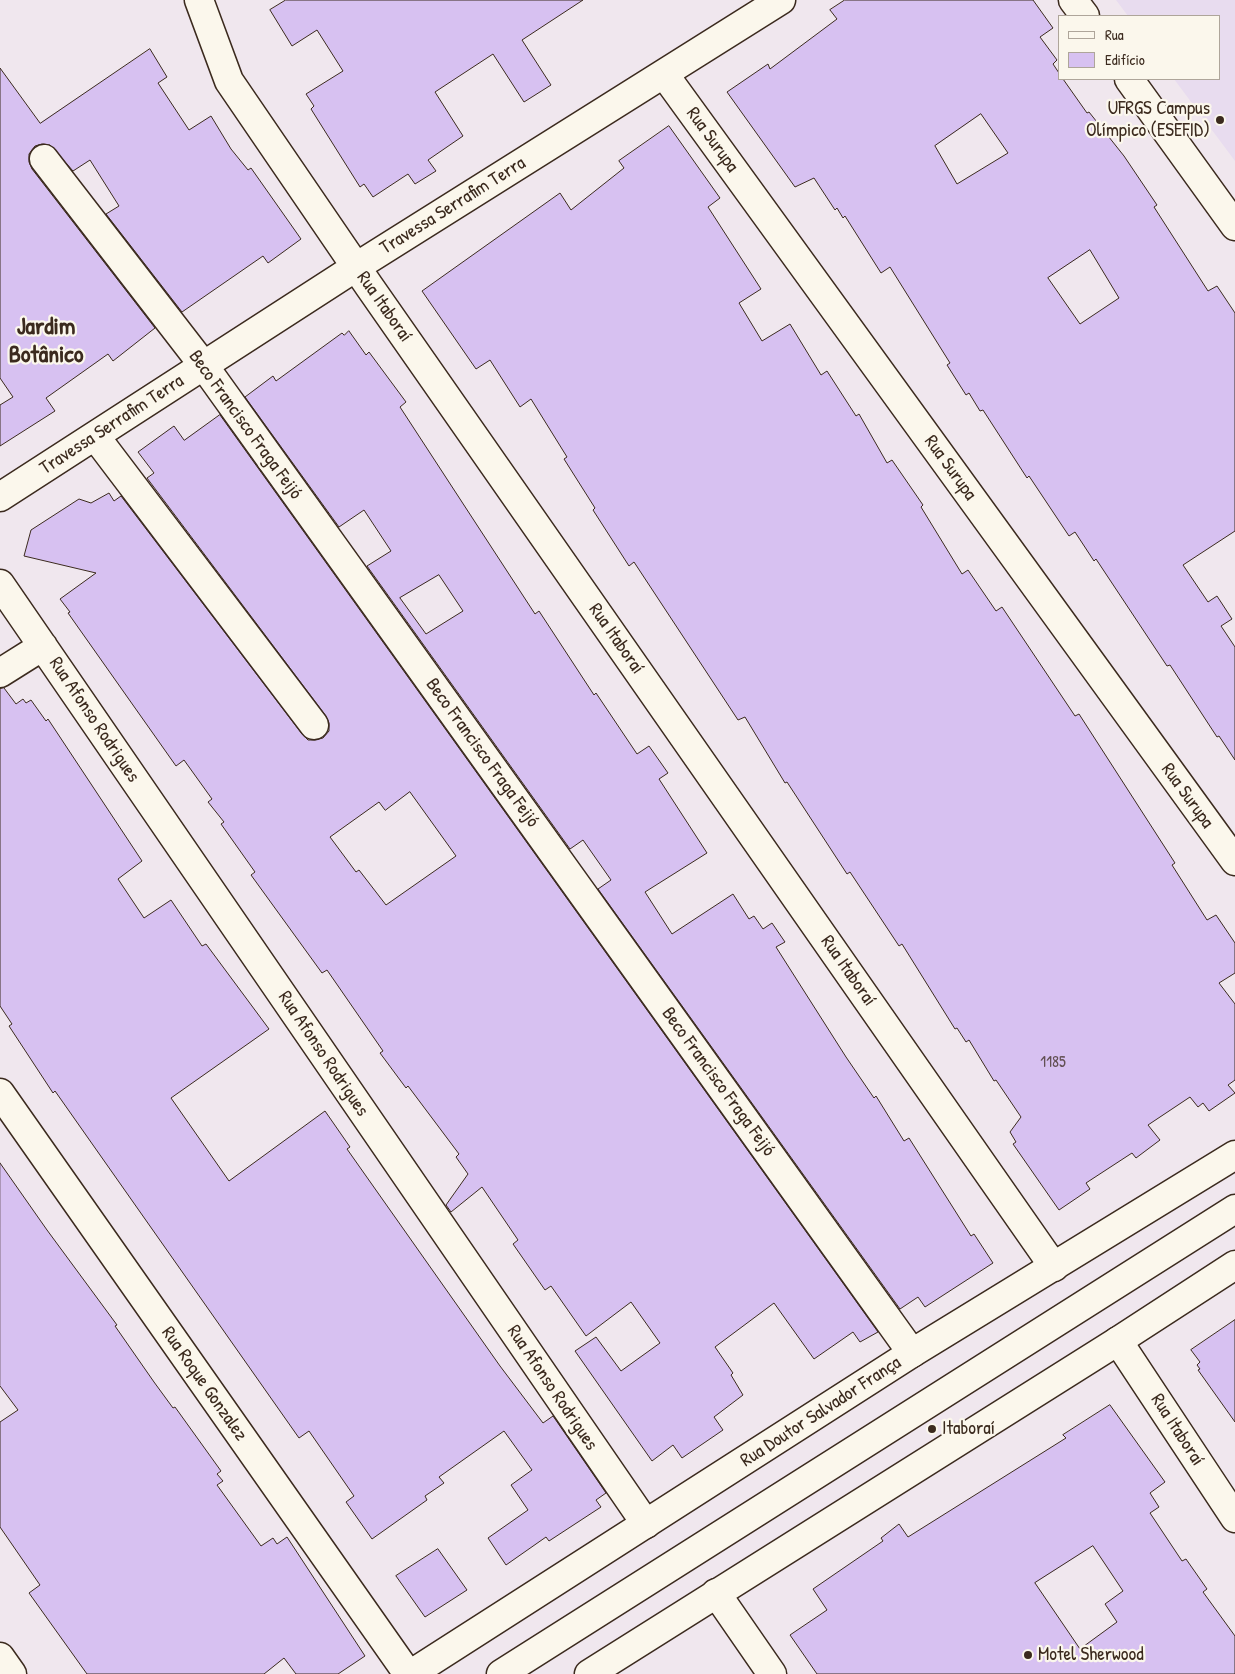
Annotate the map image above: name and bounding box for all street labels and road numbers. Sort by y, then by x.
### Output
street label: Rua Surupa [681,103,743,177]
street label: Travessa Serrafim Terra [376,152,530,260]
street label: Rua Itaboraí [351,267,417,347]
street label: Beco Francisco Fraga Feijó [183,346,307,504]
street label: Travessa Serrafim Terra [36,370,188,480]
street label: Rua Surupa [919,431,981,505]
street label: Rua Itaboraí [583,599,649,679]
street label: Rua Afonso Rodrigues [44,653,144,787]
street label: Beco Francisco Fraga Feijó [420,674,544,832]
street label: Rua Surupa [1156,759,1218,833]
street label: Rua Itaboraí [815,931,881,1011]
street label: Rua Afonso Rodrigues [273,987,373,1121]
street label: Beco Francisco Fraga Feijó [656,1003,780,1161]
street label: Rua Afonso Rodrigues [502,1321,602,1455]
street label: Rua Roque Gonzalez [156,1322,252,1446]
street label: Rua Doutor Salvador França [737,1352,905,1472]
street label: Rua Itaboraí [1145,1390,1209,1470]

